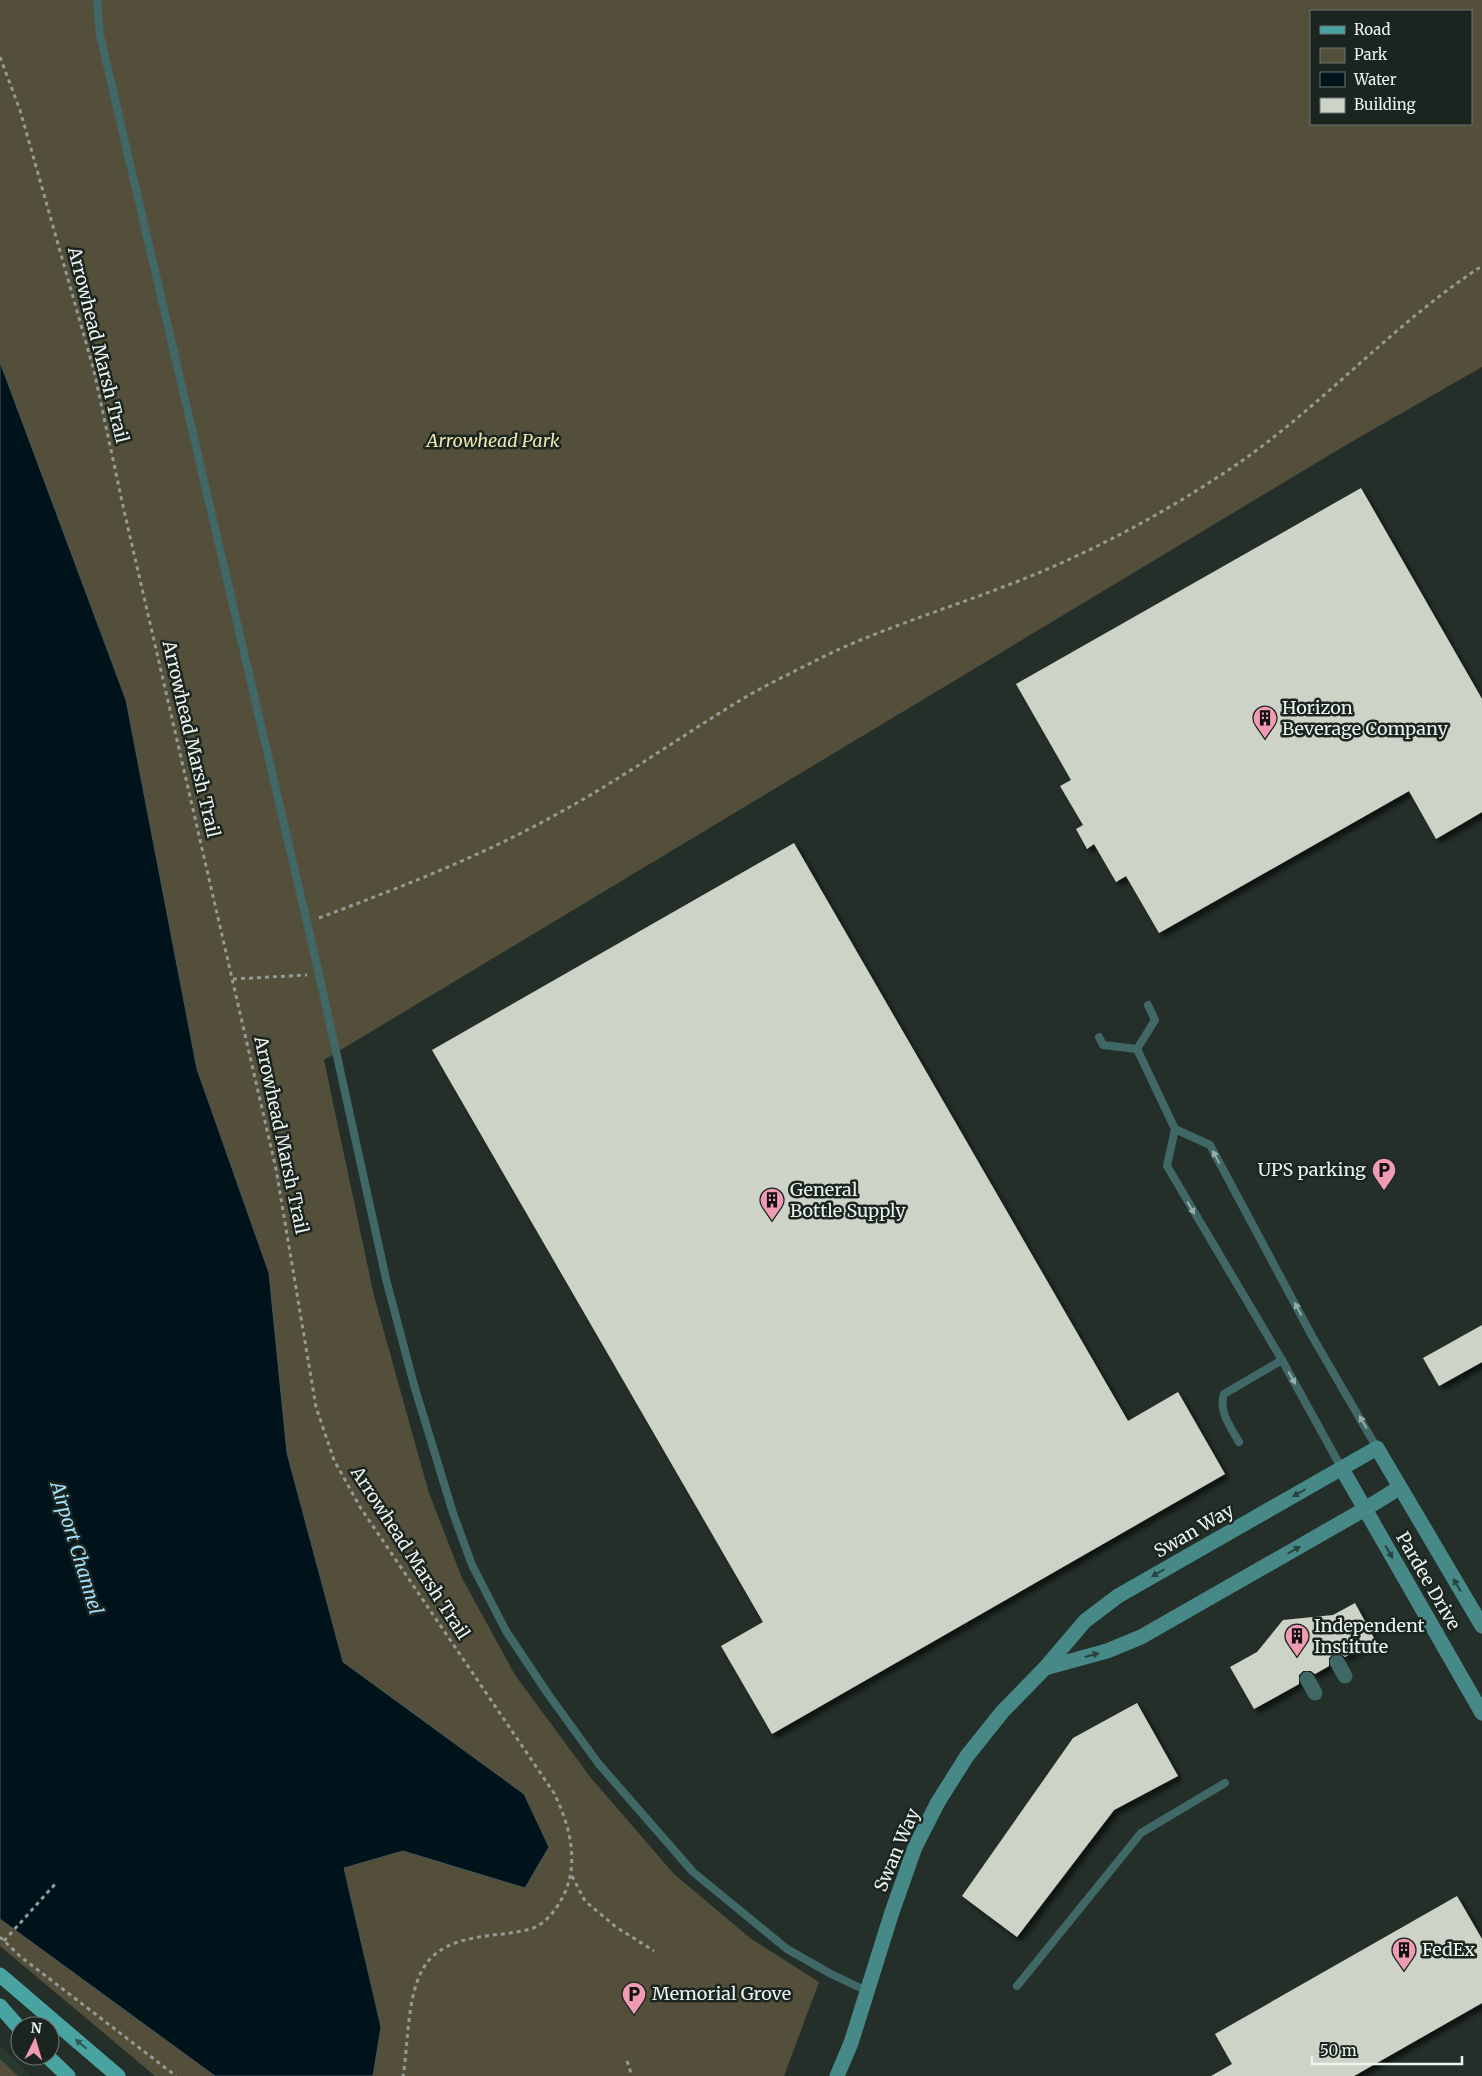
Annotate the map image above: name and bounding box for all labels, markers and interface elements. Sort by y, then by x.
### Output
legend [1310,10,1472,125]
text: Road [1354,20,1390,39]
text: Park [1354,45,1388,64]
text: Water [1353,70,1397,89]
text: Building [1354,95,1416,114]
street label: Arrowhead Marsh Trail [63,243,134,446]
park label: Arrowhead Park [425,429,560,452]
street label: Arrowhead Marsh Trail [157,637,225,840]
place label: Horizon Beverage Company [1282,696,1448,740]
building icon: Horizon Beverage Company [1252,705,1278,739]
street label: Arrowhead Marsh Trail [249,1033,314,1236]
one-way arrow [1212,1150,1220,1165]
parking icon: UPS parking [1371,1157,1397,1191]
place label: UPS parking [1258,1158,1366,1181]
place label: General Bottle Supply [790,1178,906,1222]
building icon: General Bottle Supply [759,1187,785,1221]
one-way arrow [1187,1202,1196,1215]
one-way arrow [1294,1302,1302,1317]
one-way arrow [1287,1372,1296,1385]
one-way arrow [1359,1415,1367,1430]
street label: Arrowhead Marsh Trail [345,1461,475,1644]
water label: Airport Channel [45,1477,109,1617]
one-way arrow [1293,1488,1306,1497]
street label: Swan Way [1150,1498,1238,1563]
street label: Pardee Drive [1391,1528,1466,1634]
one-way arrow [1385,1545,1394,1558]
one-way arrow [1287,1546,1301,1554]
one-way arrow [1151,1569,1166,1577]
one-way arrow [1453,1578,1462,1591]
place label: Independent Institute [1314,1614,1425,1658]
building icon: Independent Institute [1284,1623,1310,1657]
one-way arrow [1084,1650,1099,1658]
street label: Swan Way [869,1804,925,1895]
building icon: FedEx [1391,1937,1417,1971]
place label: FedEx [1422,1938,1475,1961]
parking icon: Memorial Grove [621,1981,647,2015]
place label: Memorial Grove [652,1982,791,2005]
north arrow [10,2016,60,2066]
text: N [30,2019,42,2037]
scale bar [1312,2034,1462,2066]
one-way arrow [75,2039,88,2050]
text: 50 m [1320,2041,1357,2060]

